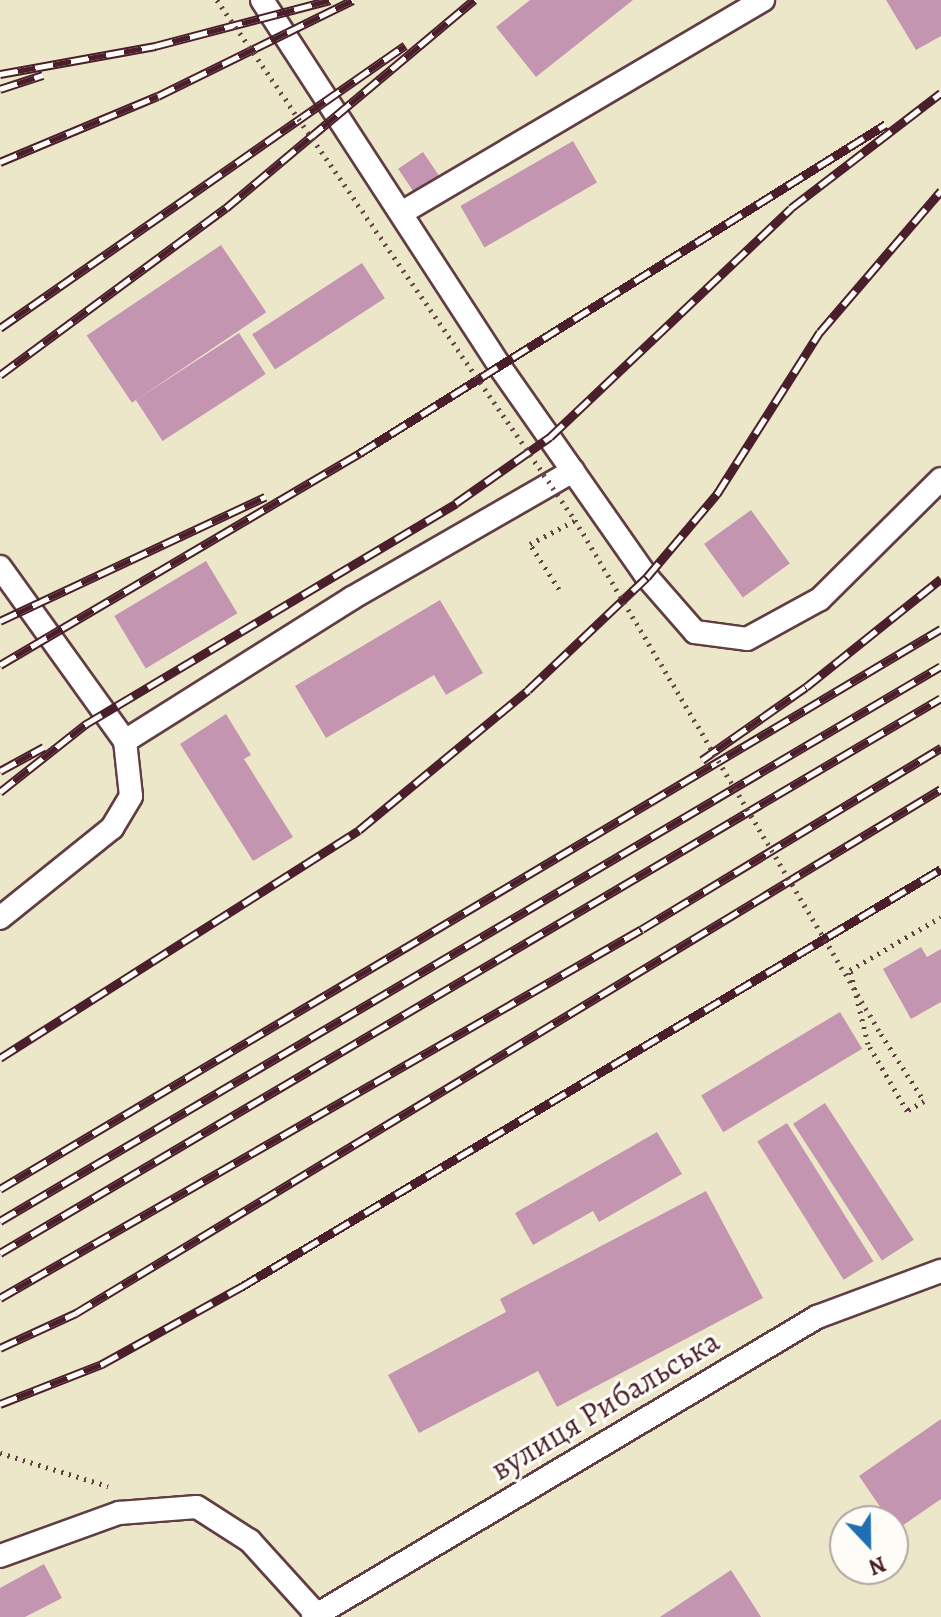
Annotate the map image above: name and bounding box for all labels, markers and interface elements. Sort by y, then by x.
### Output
street label: вулиця Рибальська [484,1322,726,1488]
north arrow [829,1505,909,1585]
text: N [864,1548,890,1582]

